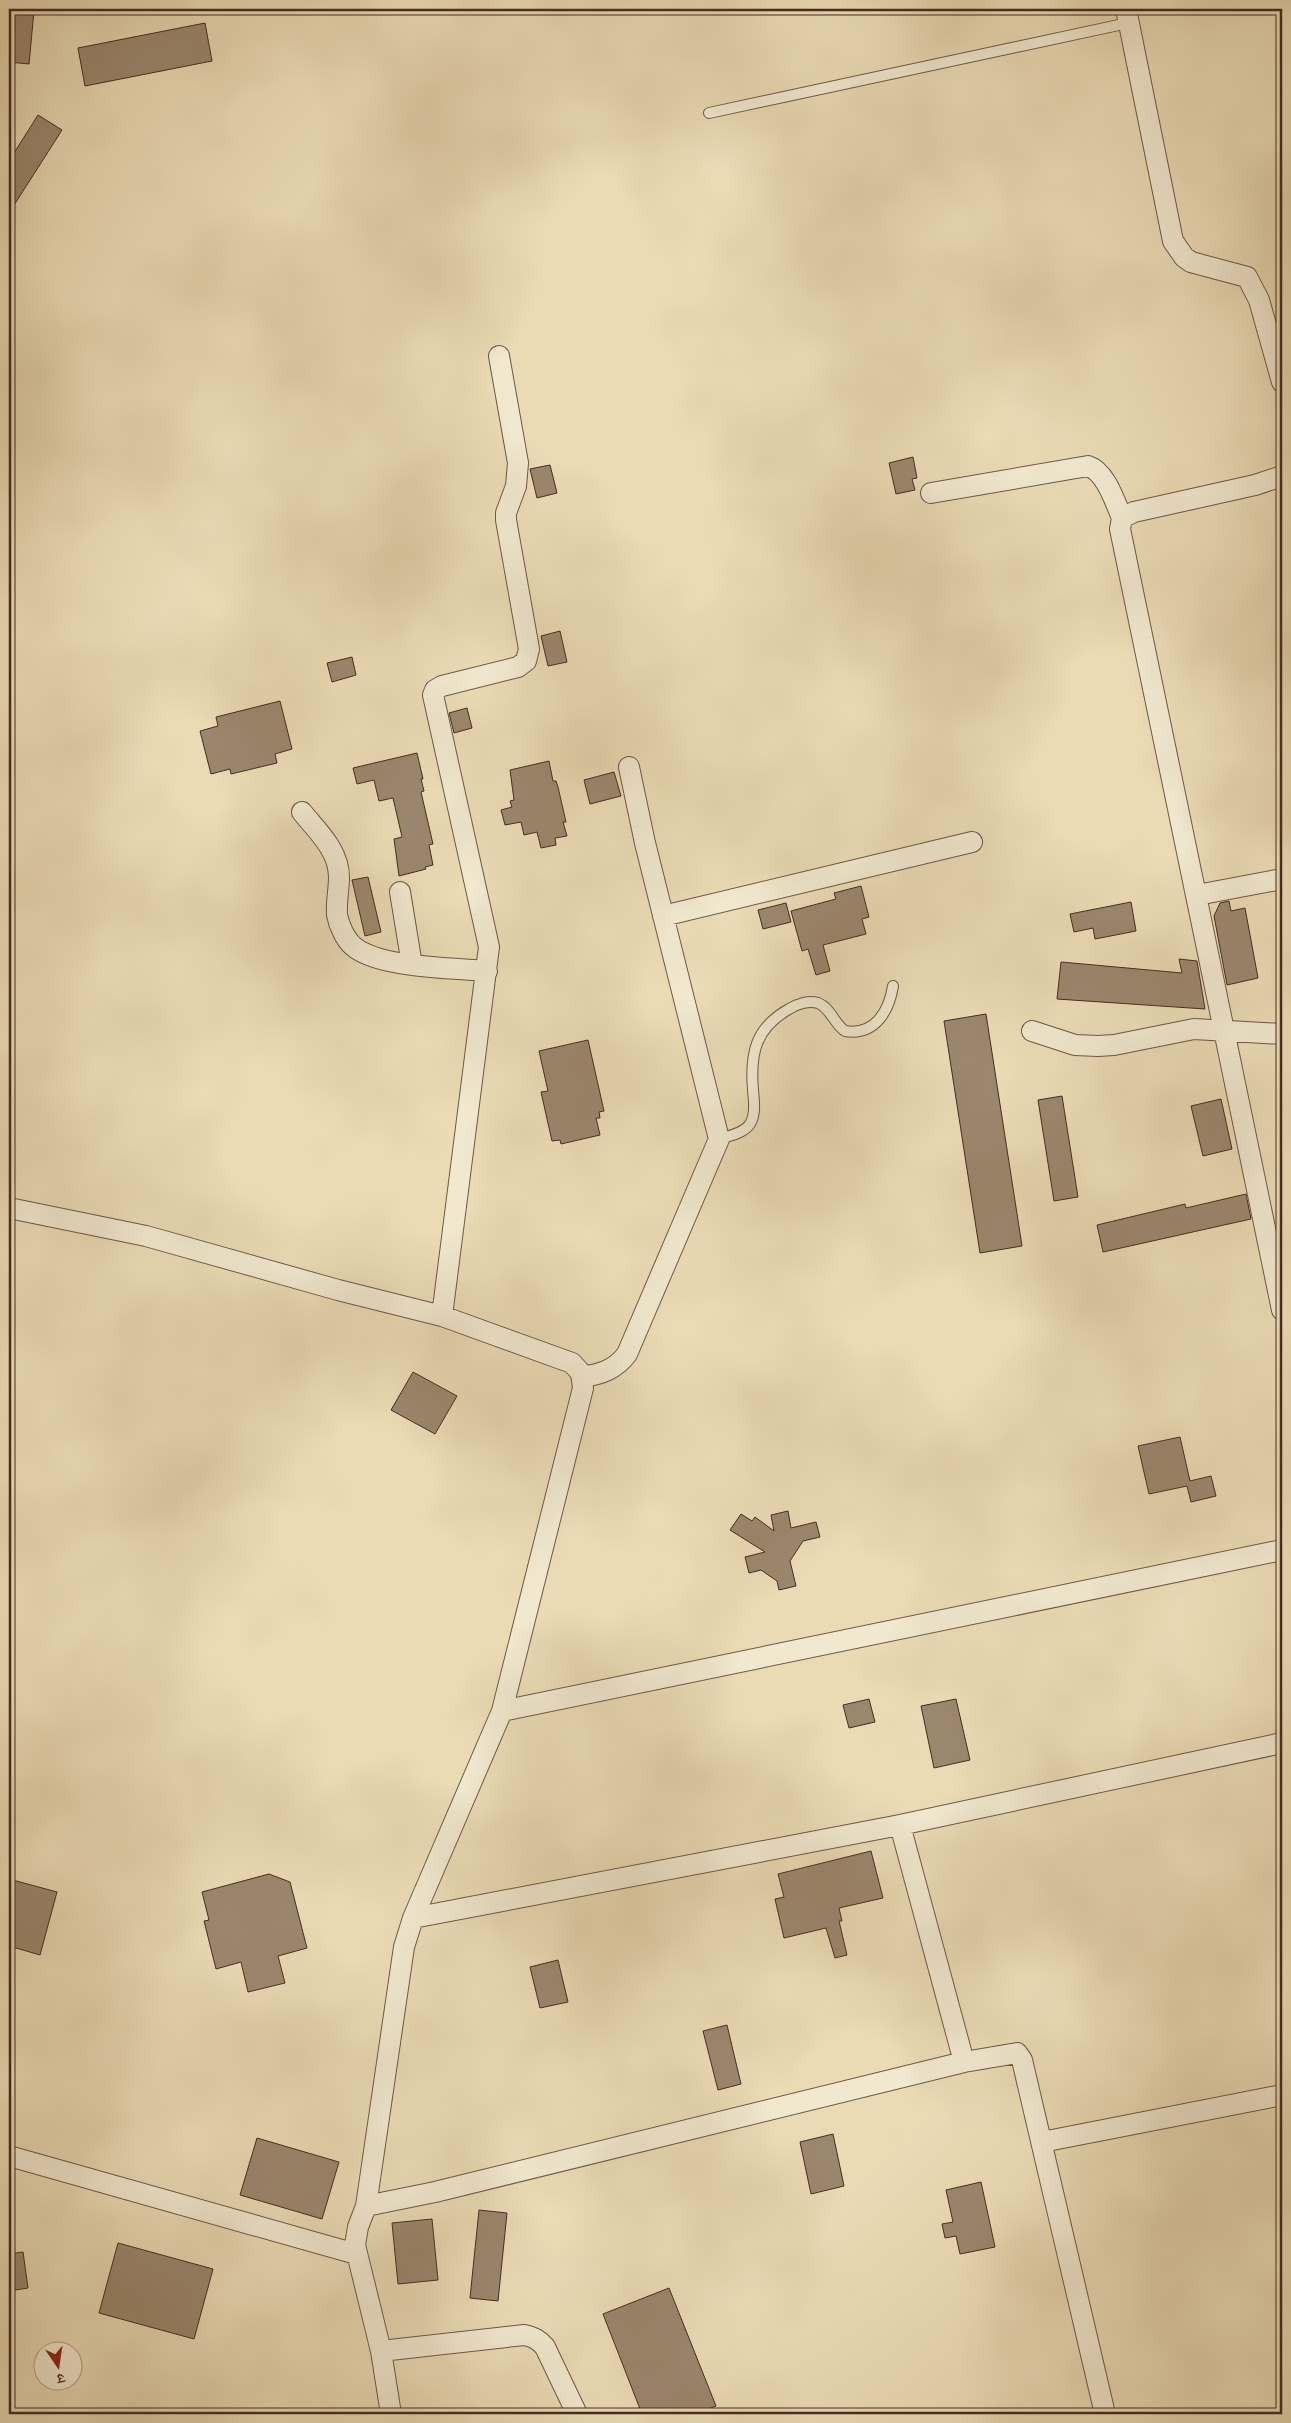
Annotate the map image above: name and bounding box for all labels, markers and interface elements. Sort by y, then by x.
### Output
north arrow [32,2340,82,2390]
text: उ [54,2368,67,2387]

